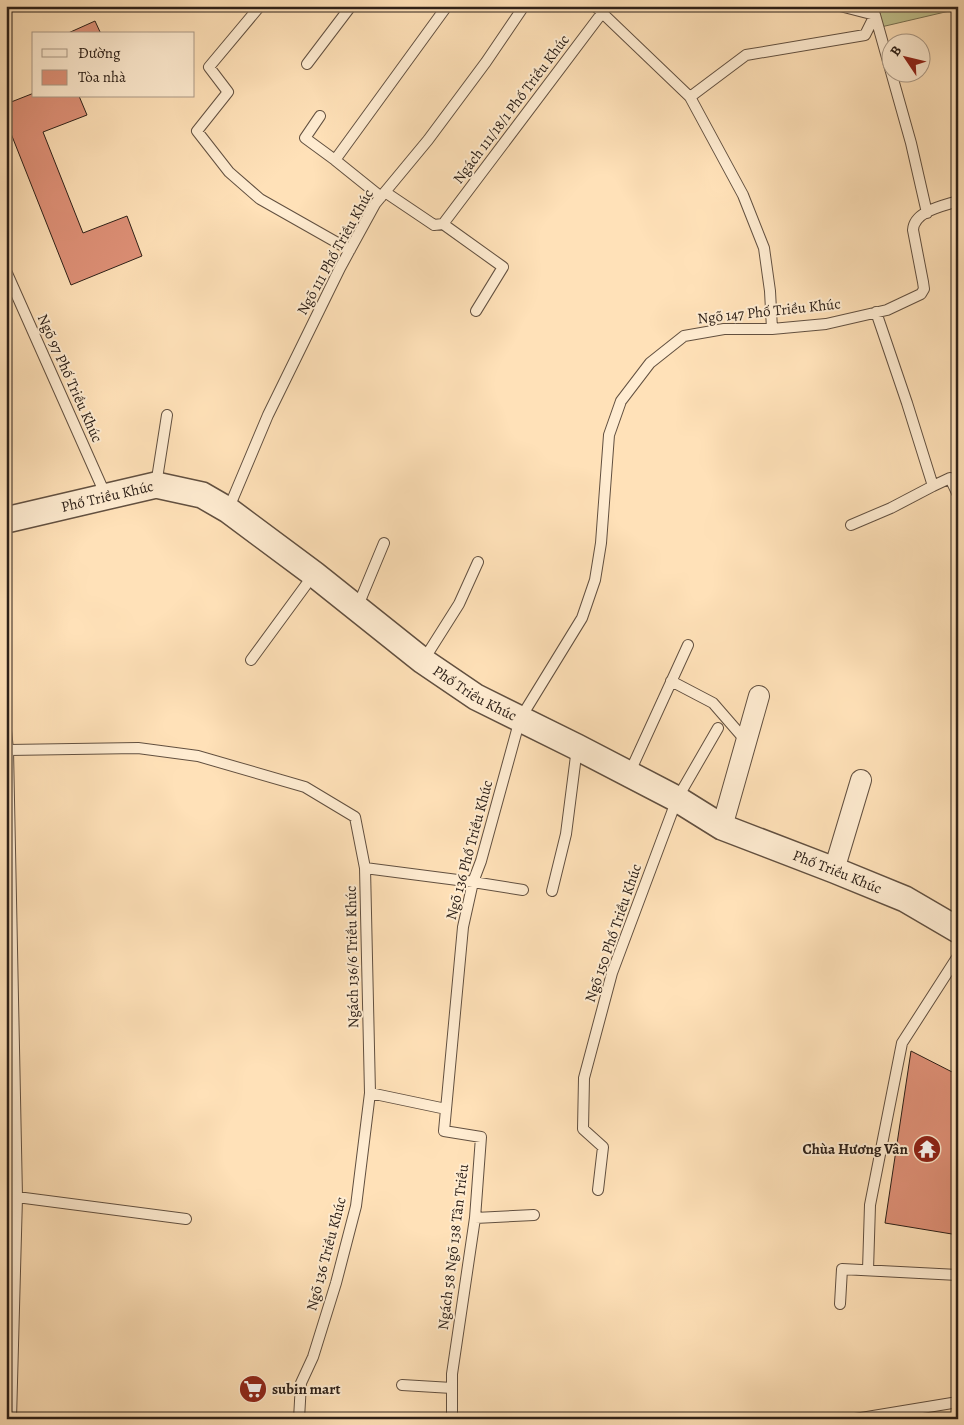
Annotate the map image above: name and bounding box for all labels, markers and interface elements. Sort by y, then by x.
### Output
street label: Ngách 111/18/1 Phố Triều Khúc [448,30,574,188]
legend [32,32,195,98]
north arrow [882,32,932,82]
text: B [885,42,906,60]
text: Đường [78,43,121,63]
text: Tòa nhà [78,67,126,87]
street label: Ngõ 111 Phố Triều Khúc [292,186,378,318]
street label: Ngõ 147 Phố Triều Khúc [696,294,842,328]
street label: Ngõ 97 Phố Triều Khúc [33,311,107,445]
street label: Phố Triều Khúc [59,476,155,517]
street label: Phố Triều Khúc [429,661,520,726]
street label: Ngõ 136 Phố Triều Khúc [441,778,497,922]
street label: Phố Triều Khúc [790,845,885,899]
street label: Ngõ 150 Phố Triều Khúc [580,861,646,1005]
street label: Ngách 136/6 Triều Khúc [341,885,363,1029]
temple icon: Chùa Hương Vân [912,1134,942,1164]
place label: Chùa Hương Vân [802,1139,909,1159]
street label: Ngách 58 Ngõ 138 Tân Triều [433,1162,473,1331]
street label: Ngõ 136 Triều Khúc [301,1195,351,1313]
supermarket icon: subin mart [238,1374,268,1404]
place label: subin mart [272,1379,340,1399]

